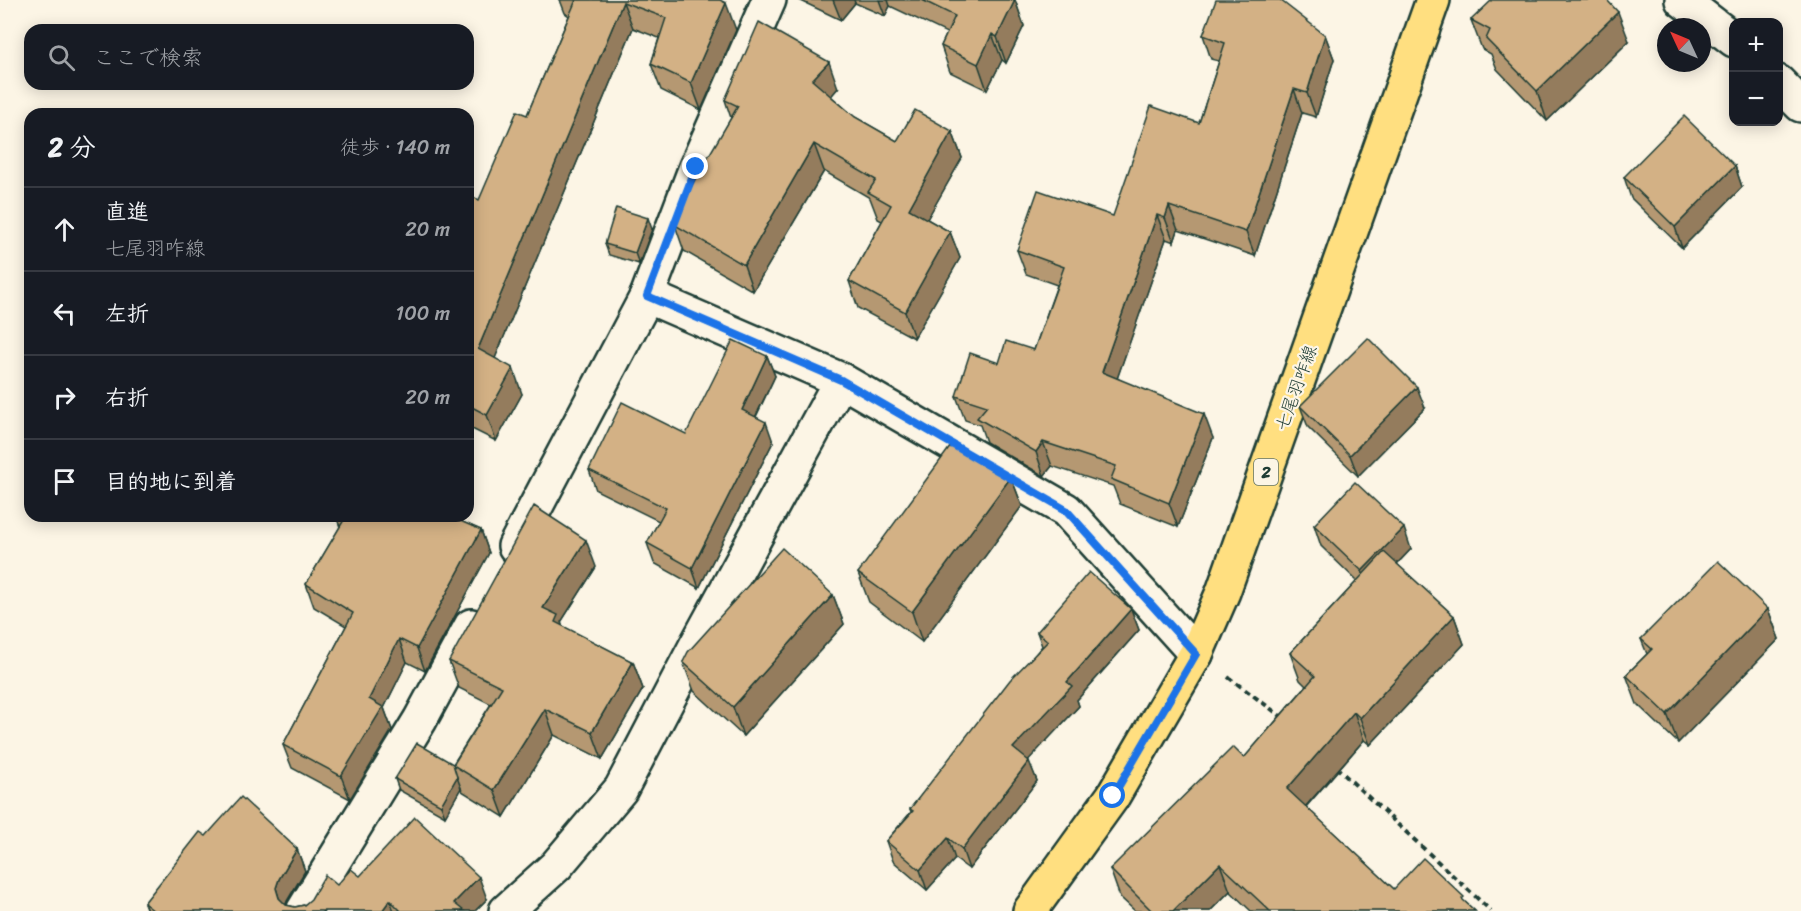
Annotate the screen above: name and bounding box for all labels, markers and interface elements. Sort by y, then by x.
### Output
north arrow [1657,18,1711,72]
map controls [1729,18,1783,126]
button: + [1729,18,1783,72]
search box [24,24,474,90]
text: ここで検索 [93,38,203,77]
icon: search [45,41,78,74]
button: − [1729,72,1783,126]
text: 2 分 [48,124,96,170]
text: 徒歩 · 140 m [340,130,450,165]
route end [682,153,708,179]
text: 直進 [105,192,149,231]
text: 20 m [405,212,450,247]
icon: ahead [48,213,81,246]
text: 七尾羽咋線 [105,231,205,266]
text: 左折 [105,294,149,333]
text: 100 m [396,296,450,331]
icon: left [48,297,81,330]
street label: 七尾羽咋線 [1266,340,1326,436]
text: 右折 [105,378,149,417]
text: 20 m [405,380,450,415]
icon: right [48,381,81,414]
road number: 2 [1254,459,1278,485]
text: 目的地に到着 [105,462,237,501]
icon: arrive [48,465,81,498]
route start [1099,782,1125,808]

